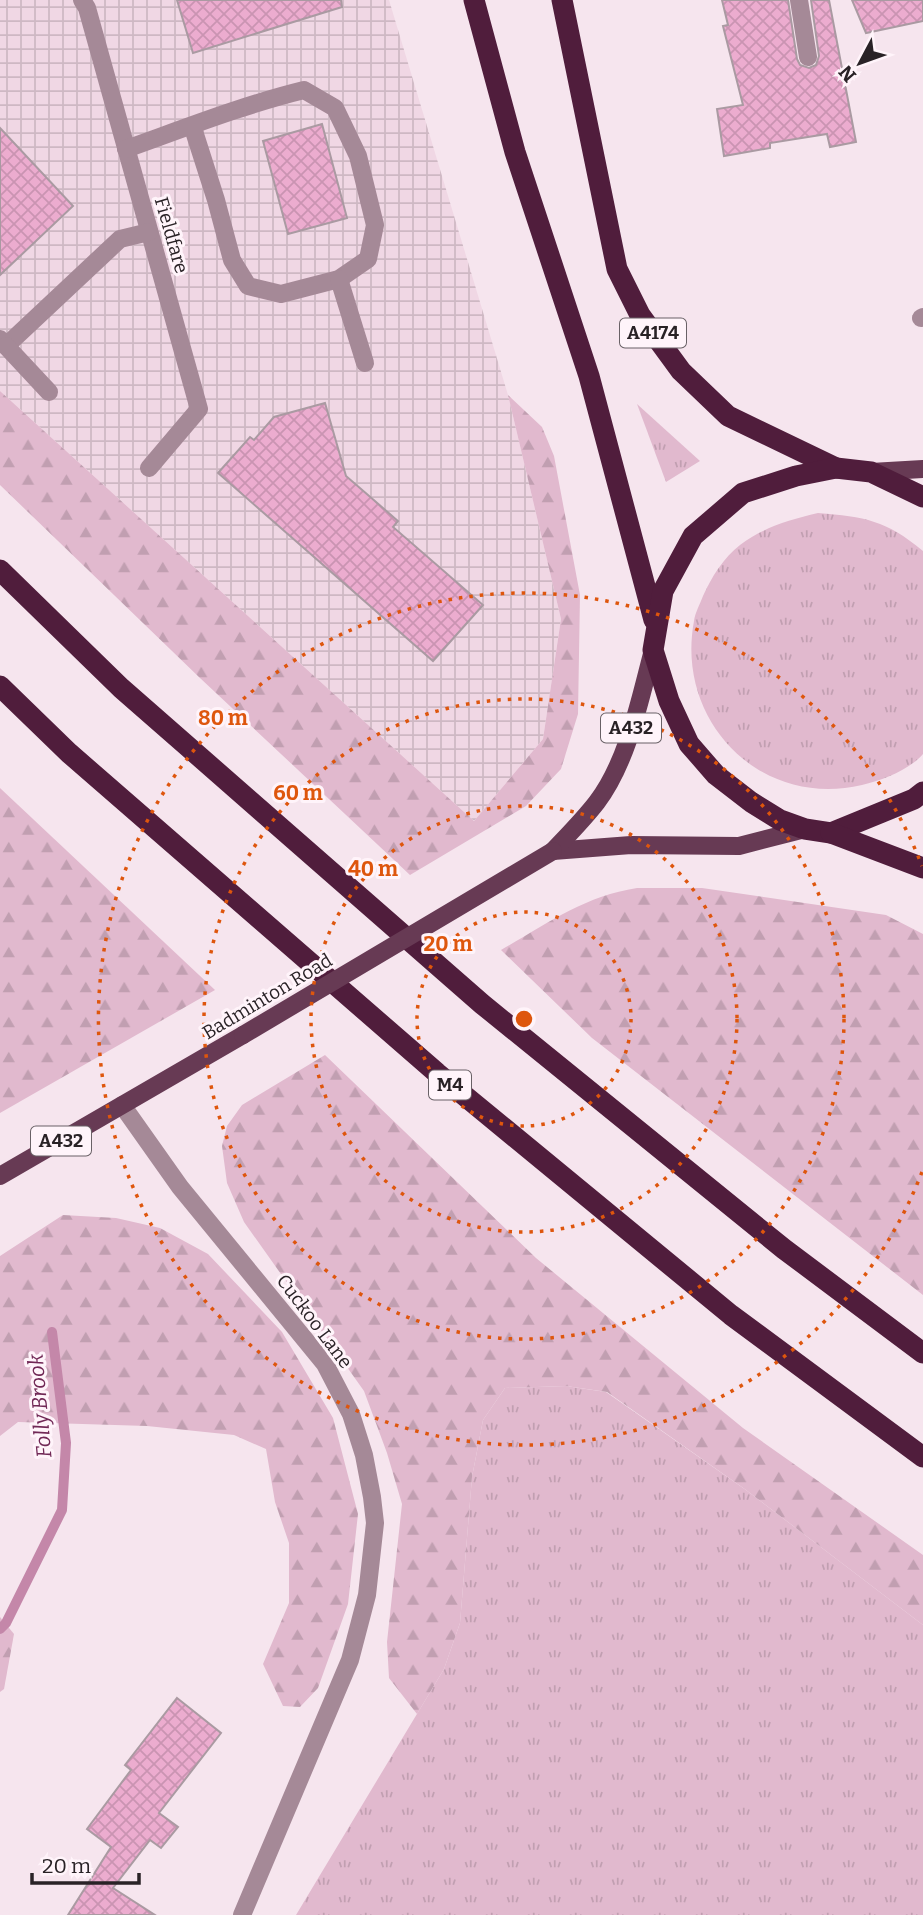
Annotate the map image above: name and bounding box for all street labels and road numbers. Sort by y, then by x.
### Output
street label: Fieldfare [150,194,193,276]
road number: A4174 [620,318,686,348]
road number: A432 [601,714,661,742]
street label: Badminton Road [198,949,336,1044]
road number: M4 [429,1070,471,1100]
road number: A432 [31,1126,91,1156]
street label: Cuckoo Lane [272,1270,357,1373]

